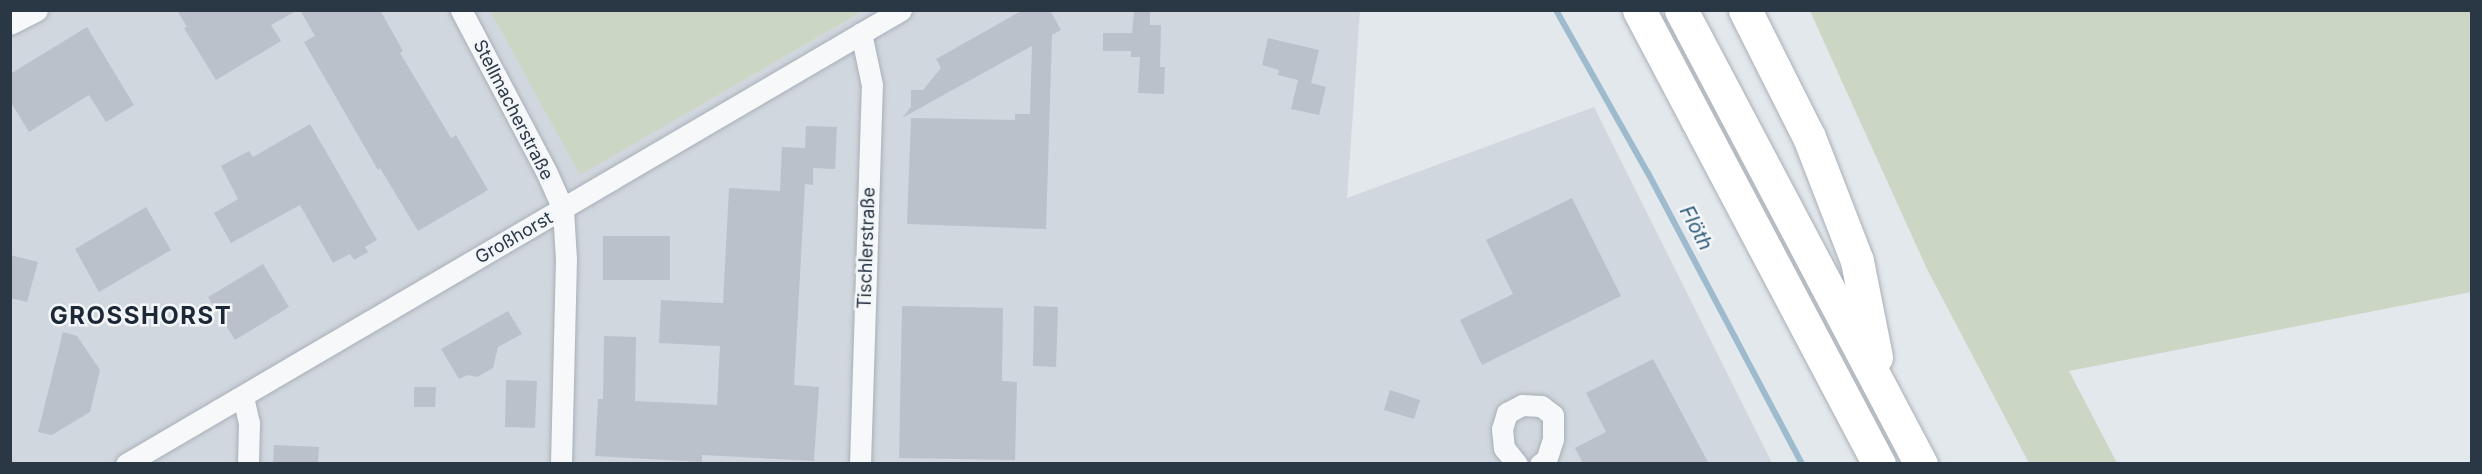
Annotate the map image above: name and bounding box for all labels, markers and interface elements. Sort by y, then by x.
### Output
street label: Stellmacherstraße [468,36,558,184]
street label: Tischlerstraße [854,187,880,309]
water label: Flöth [1674,202,1718,254]
street label: Großhorst [472,207,556,269]
district label: GROSSHORST [50,302,232,330]

